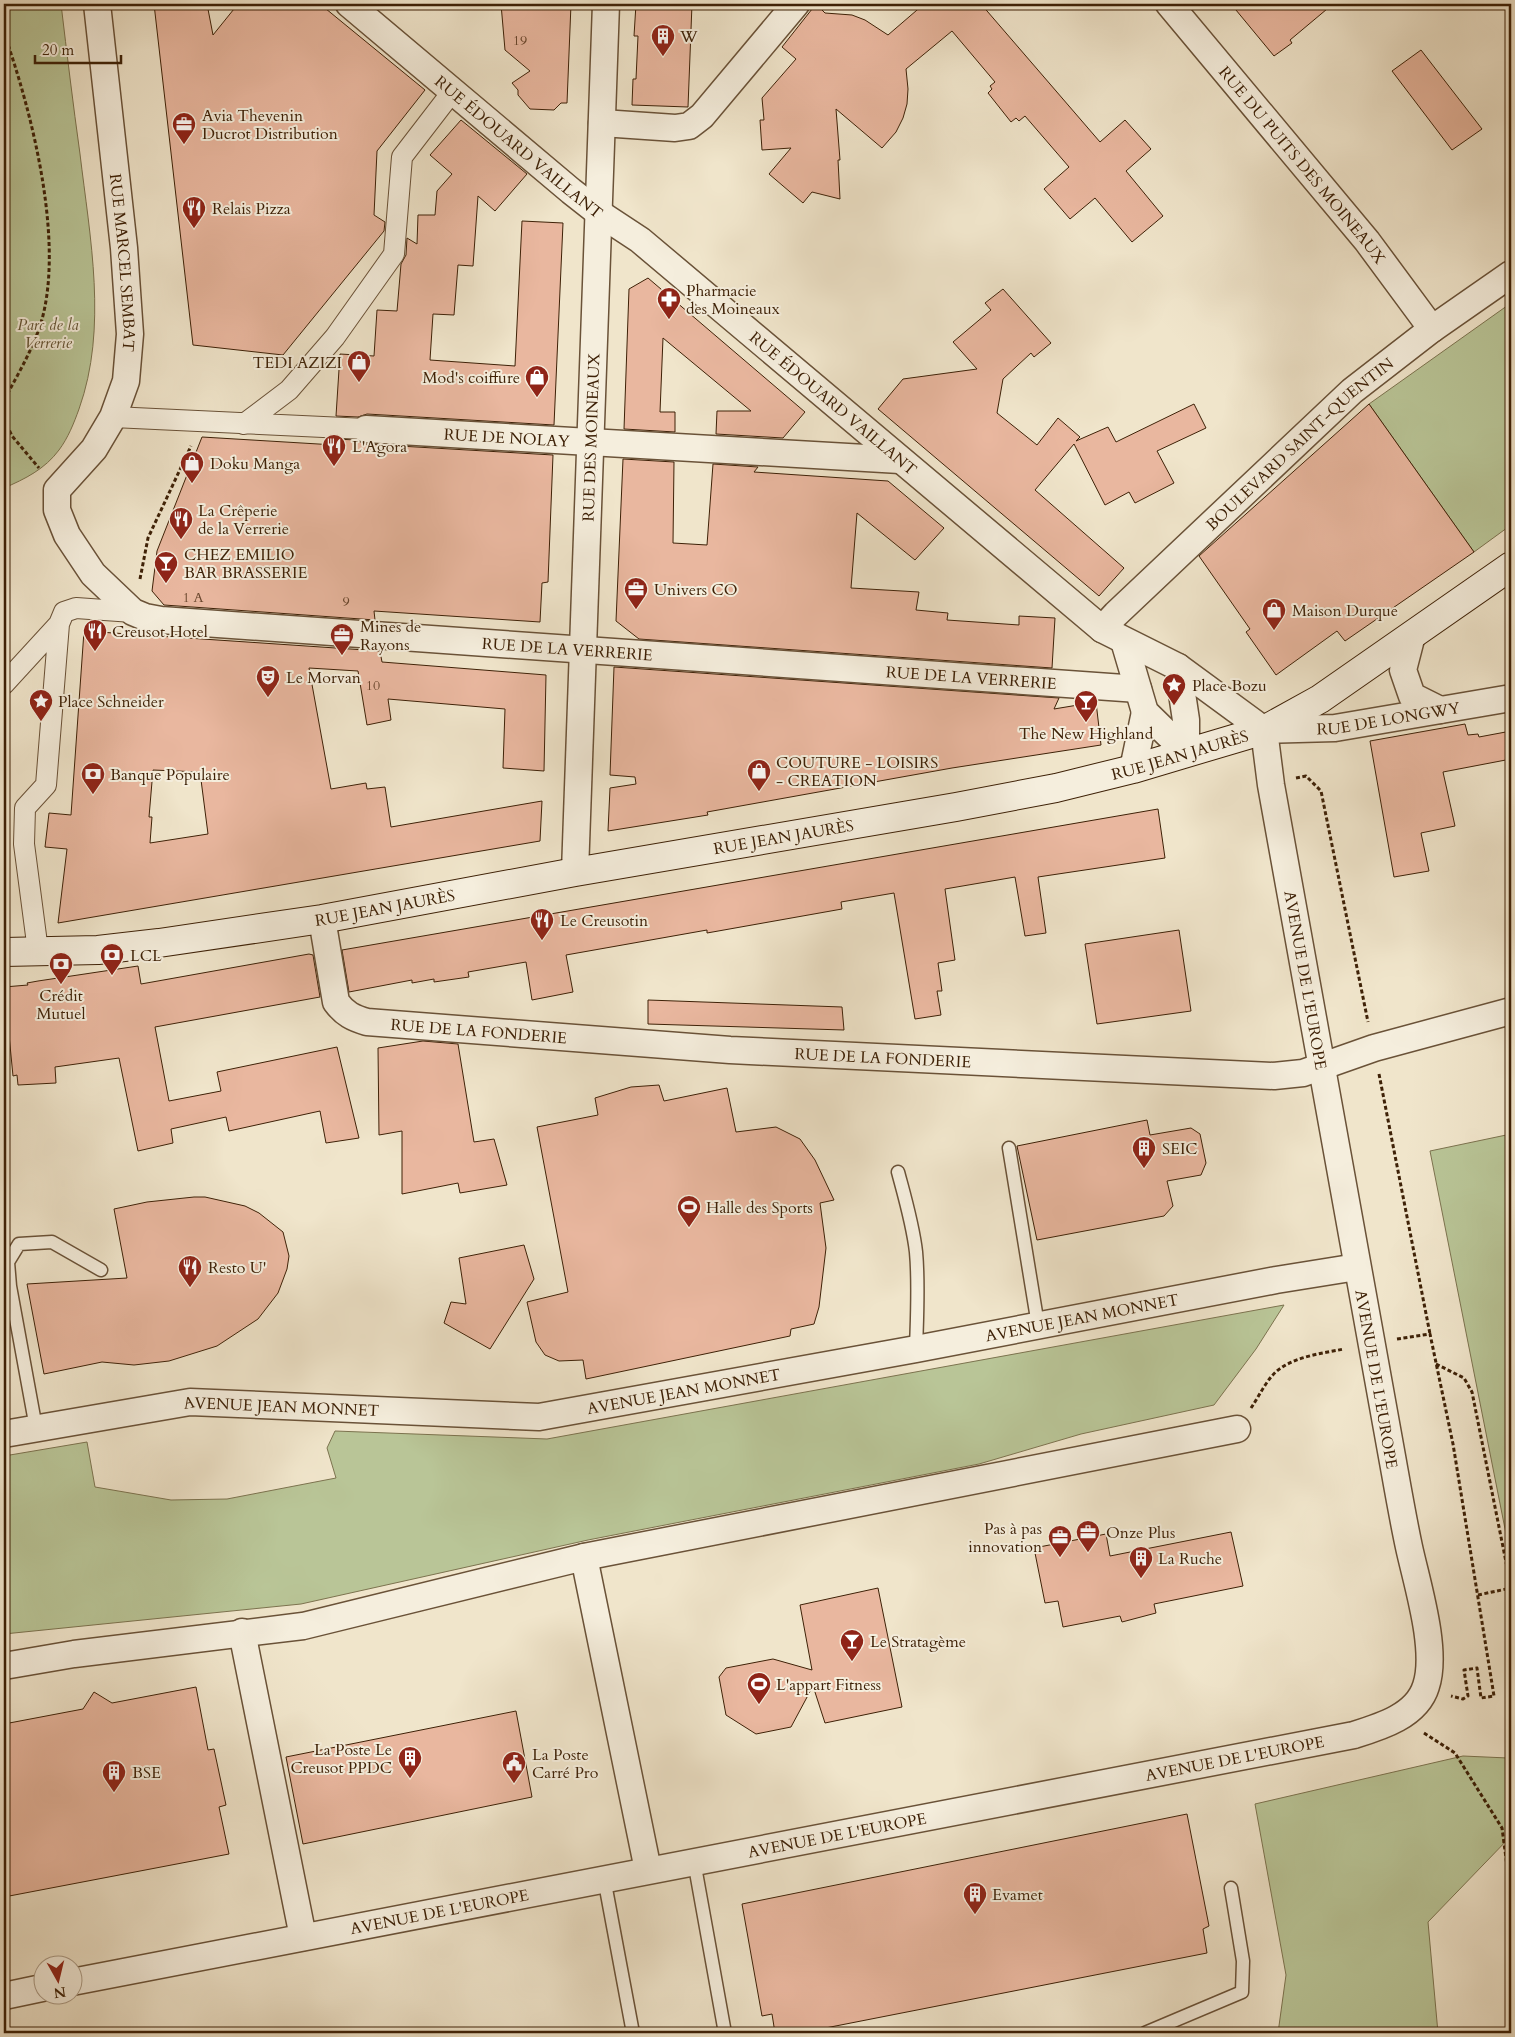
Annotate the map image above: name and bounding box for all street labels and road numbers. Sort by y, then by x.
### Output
street label: RUE DU PUITS DES MOINEAUX [1213,62,1391,269]
street label: RUE ÉDOUARD VAILLANT [430,71,607,224]
street label: RUE MARCEL SEMBAT [104,172,140,353]
street label: RUE ÉDOUARD VAILLANT [744,327,922,481]
street label: RUE DES MOINEAUX [578,352,606,522]
street label: BOULEVARD SAINT-QUENTIN [1201,353,1399,536]
street label: RUE DE NOLAY [443,424,570,453]
street label: RUE DE LA VERRERIE [481,633,653,667]
street label: RUE DE LA VERRERIE [885,661,1057,695]
street label: RUE DE LONGWY [1316,697,1462,741]
street label: RUE JEAN JAURÈS [1109,725,1251,786]
street label: RUE JEAN JAURÈS [712,815,855,860]
street label: RUE JEAN JAURÈS [314,885,457,932]
street label: AVENUE DE L'EUROPE [1278,889,1332,1072]
street label: RUE DE LA FONDERIE [390,1014,568,1049]
street label: RUE DE LA FONDERIE [794,1043,972,1074]
street label: AVENUE DE L'EUROPE [1349,1288,1403,1471]
street label: AVENUE JEAN MONNET [984,1289,1181,1347]
street label: AVENUE JEAN MONNET [585,1364,783,1420]
street label: AVENUE JEAN MONNET [181,1391,380,1422]
street label: AVENUE DE L'EUROPE [1144,1731,1326,1787]
street label: AVENUE DE L'EUROPE [746,1808,928,1864]
street label: AVENUE DE L'EUROPE [348,1884,531,1940]

